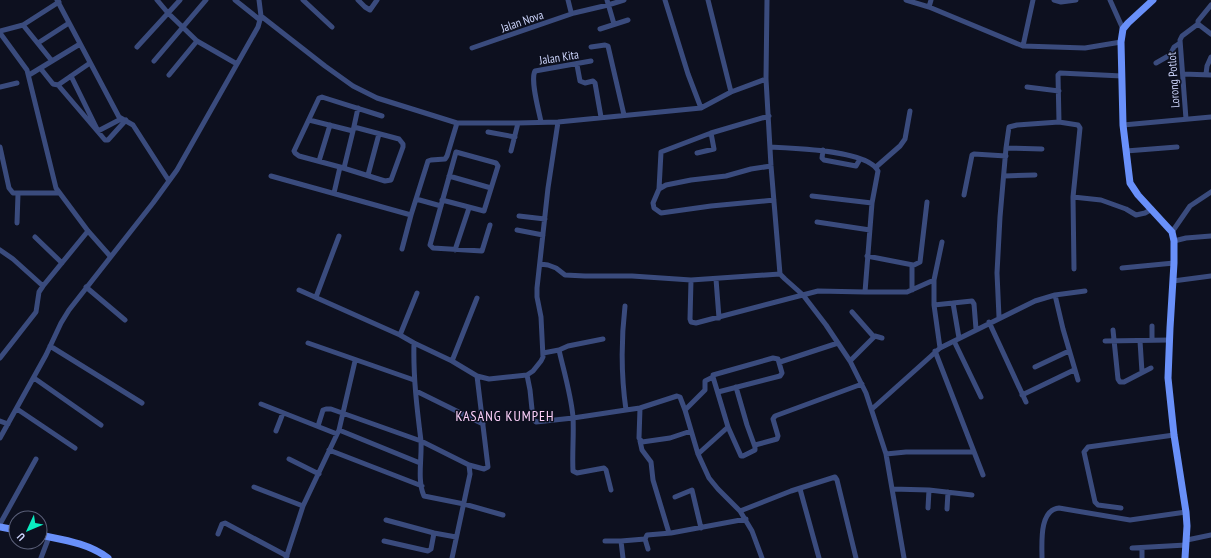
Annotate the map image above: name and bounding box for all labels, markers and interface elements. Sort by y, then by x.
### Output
street label: Jalan Nova [498,7,545,36]
street label: Jalan Kita [537,46,580,68]
street label: Lorong Potlot [1164,51,1182,108]
district label: KASANG KUMPEH [455,407,555,425]
north arrow [8,510,48,550]
text: U [14,530,28,544]

